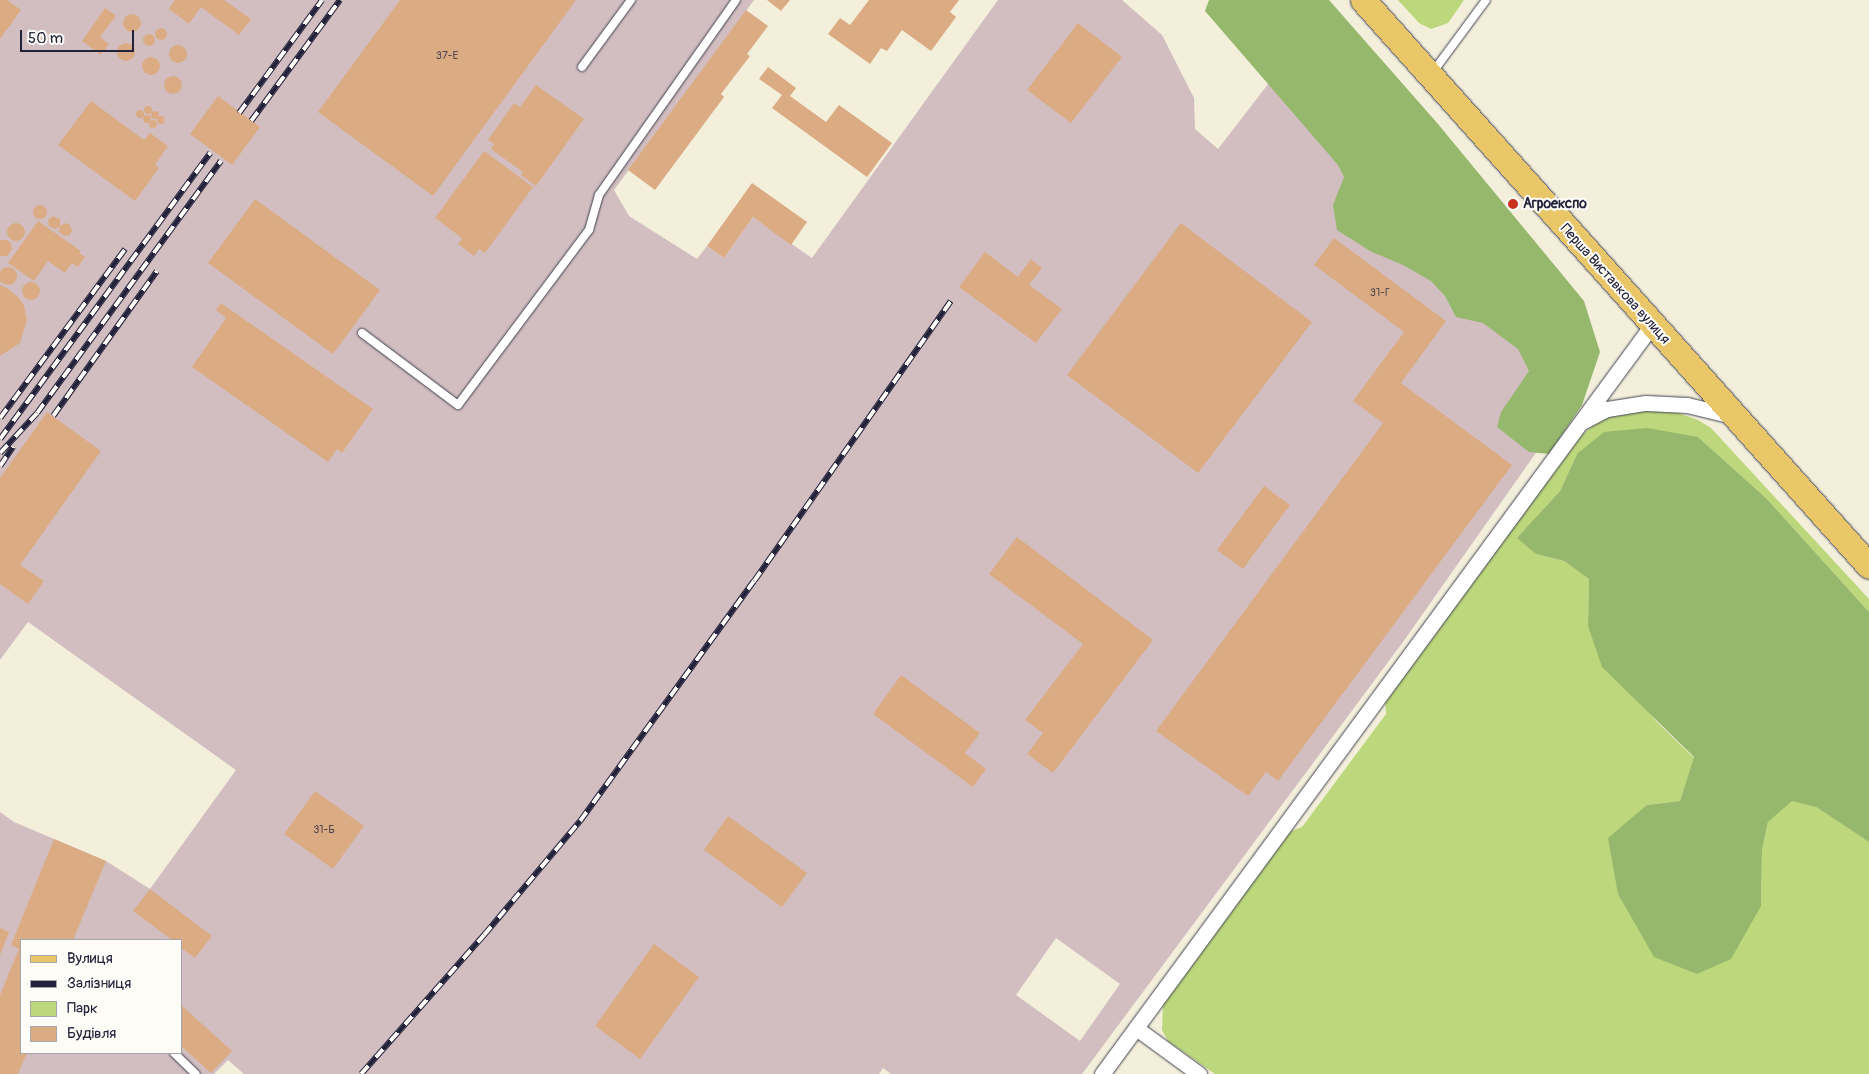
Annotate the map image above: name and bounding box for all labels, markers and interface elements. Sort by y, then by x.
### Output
scale bar [22,20,136,52]
text: 50 m [28,29,63,48]
house number: 37-Е [436,49,458,63]
place label: Агроекспо [1523,196,1587,212]
marker: Агроекспо [1507,198,1519,210]
street label: Перша Виставкова вулиця [1557,221,1673,347]
house number: 31-Г [1370,286,1390,300]
house number: 31-Б [313,823,335,837]
legend [20,939,182,1054]
text: Вулиця [67,949,113,968]
text: Залізниця [67,974,131,993]
text: Парк [67,999,98,1018]
text: Будівля [67,1024,116,1043]

